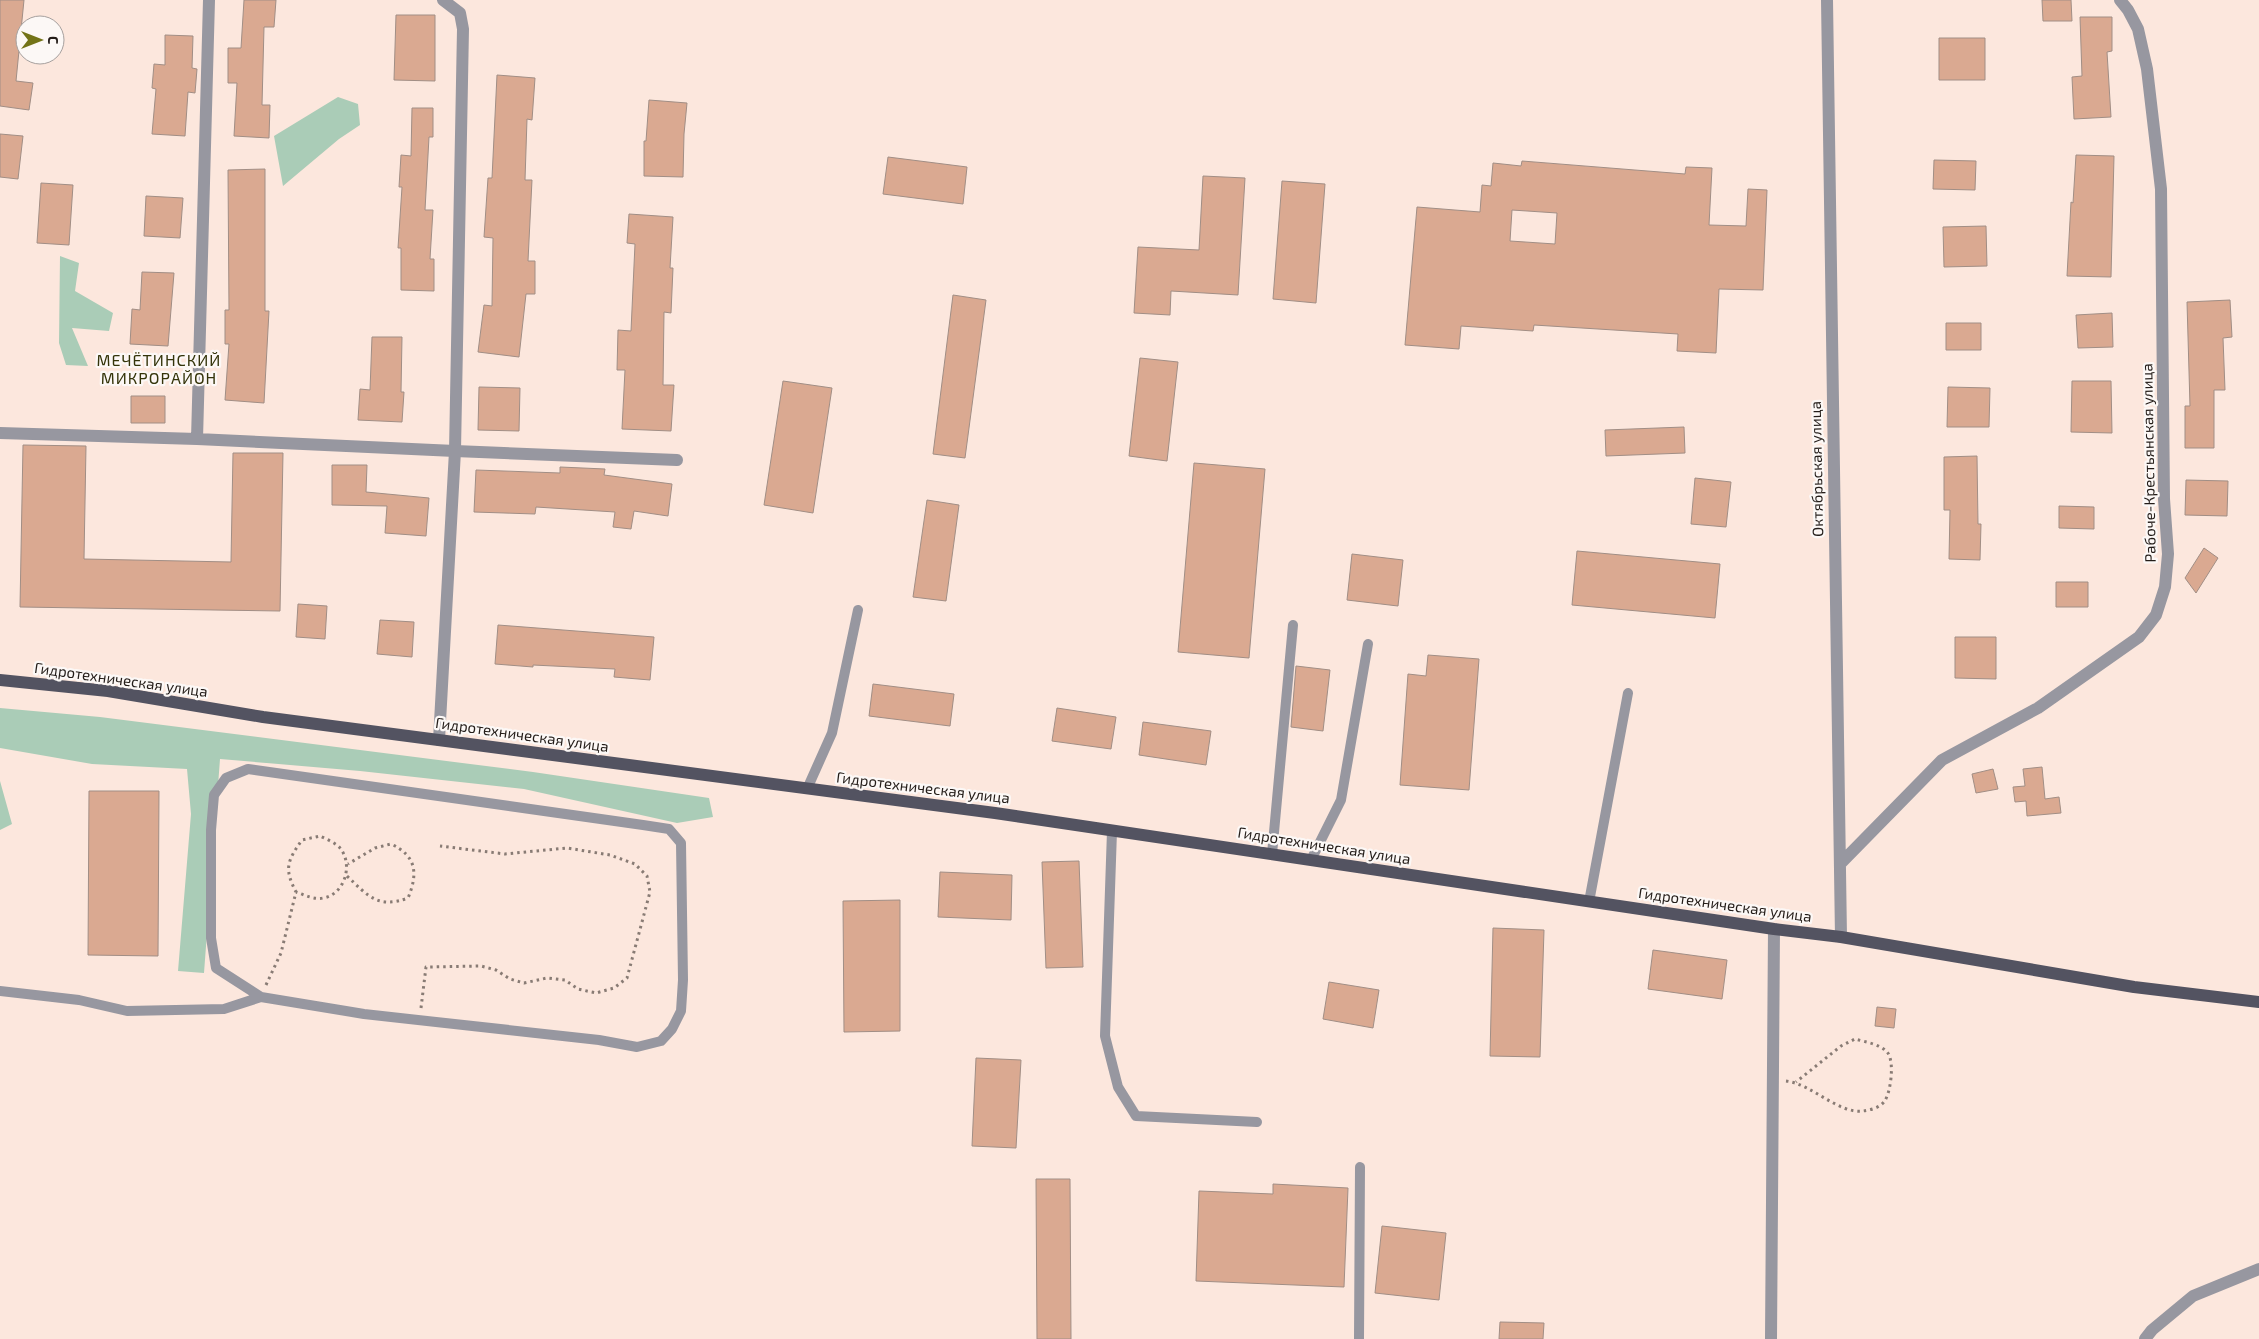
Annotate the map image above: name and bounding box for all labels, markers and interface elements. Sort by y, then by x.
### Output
north arrow [15,15,65,65]
text: С [45,36,62,44]
district label: МЕЧЁТИНСКИЙ МИКРОРАЙОН [97,350,221,387]
street label: Рабоче-Крестьянская улица [2137,363,2160,563]
street label: Октябрьская улица [1806,401,1827,537]
street label: Гидротехническая улица [33,658,209,701]
street label: Гидротехническая улица [434,713,610,756]
street label: Гидротехническая улица [835,767,1011,808]
street label: Гидротехническая улица [1236,822,1412,869]
street label: Гидротехническая улица [1637,883,1813,926]

